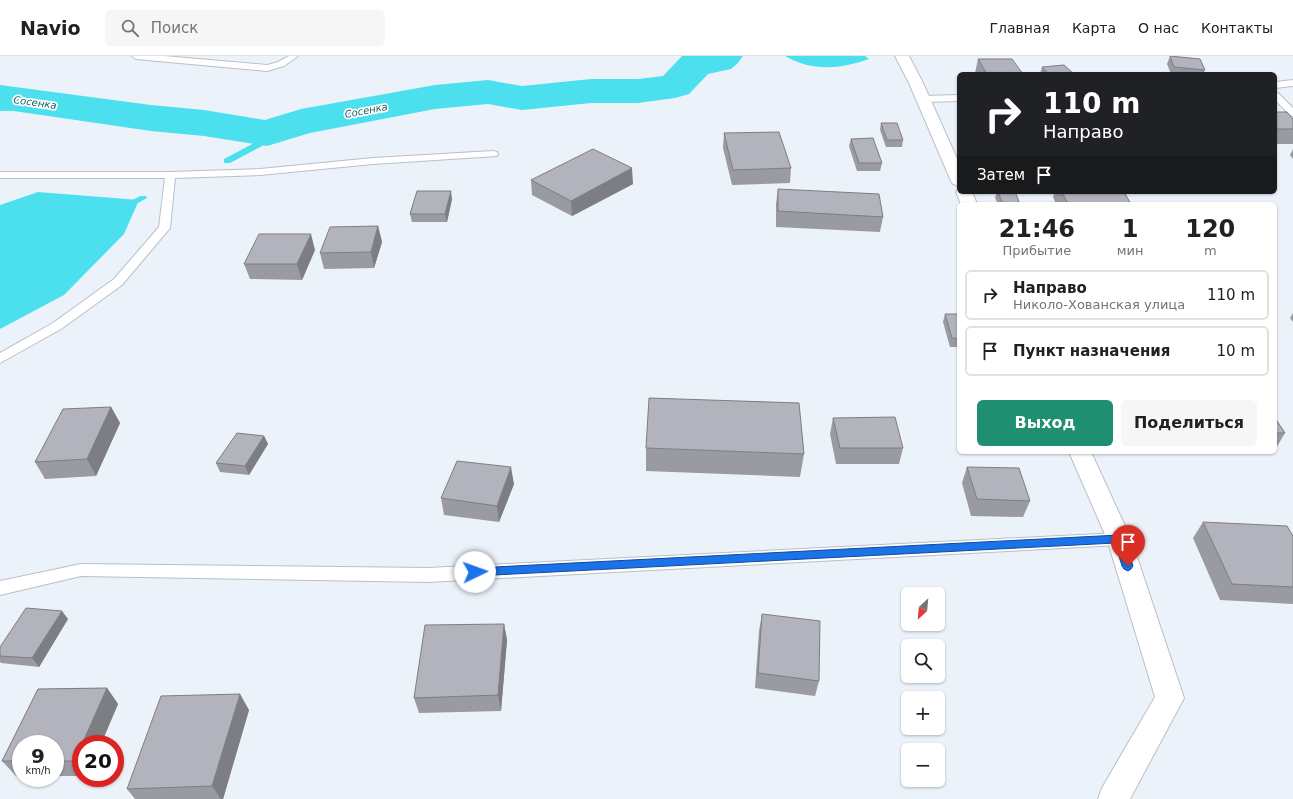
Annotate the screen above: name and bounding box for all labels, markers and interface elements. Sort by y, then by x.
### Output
search box [105,10,385,46]
text: Navio [20,17,81,39]
icon: search [119,17,141,39]
text: Поиск [151,19,198,37]
text: Главная [989,20,1050,36]
text: Карта [1072,20,1116,36]
text: О нас [1138,20,1179,36]
text: Контакты [1201,20,1273,36]
text: 110 m [1043,87,1140,120]
icon: right [977,88,1029,140]
water label: Сосенка [13,94,57,111]
water label: Сосенка [344,101,388,120]
text: Направо [1043,121,1123,142]
icon: arrive [1033,164,1055,186]
text: Затем [977,166,1025,184]
text: 21:46 [999,215,1075,243]
text: 1 [1122,215,1138,243]
text: 120 [1185,215,1235,243]
text: Прибытие [1002,243,1071,258]
text: мин [1117,243,1144,258]
text: m [1204,243,1217,258]
text: Направо [1013,279,1087,297]
icon: right [979,284,1001,306]
text: 110 m [1207,286,1255,304]
text: Николо-Хованская улица [1013,297,1185,312]
icon: arrive [979,340,1001,362]
text: Пункт назначения [1013,342,1170,360]
text: 10 m [1217,342,1255,360]
button: Выход [977,400,1113,446]
button: Поделиться [1121,400,1257,446]
pin [1111,525,1145,566]
icon: arrive [1117,531,1139,553]
position arrow [454,551,496,593]
north arrow [901,587,945,631]
map controls [901,587,945,787]
button: search [901,639,945,683]
button: + [901,691,945,735]
speed limit sign: 20 [72,735,124,787]
button: − [901,743,945,787]
text: 9 [31,744,45,768]
text: km/h [25,765,51,776]

